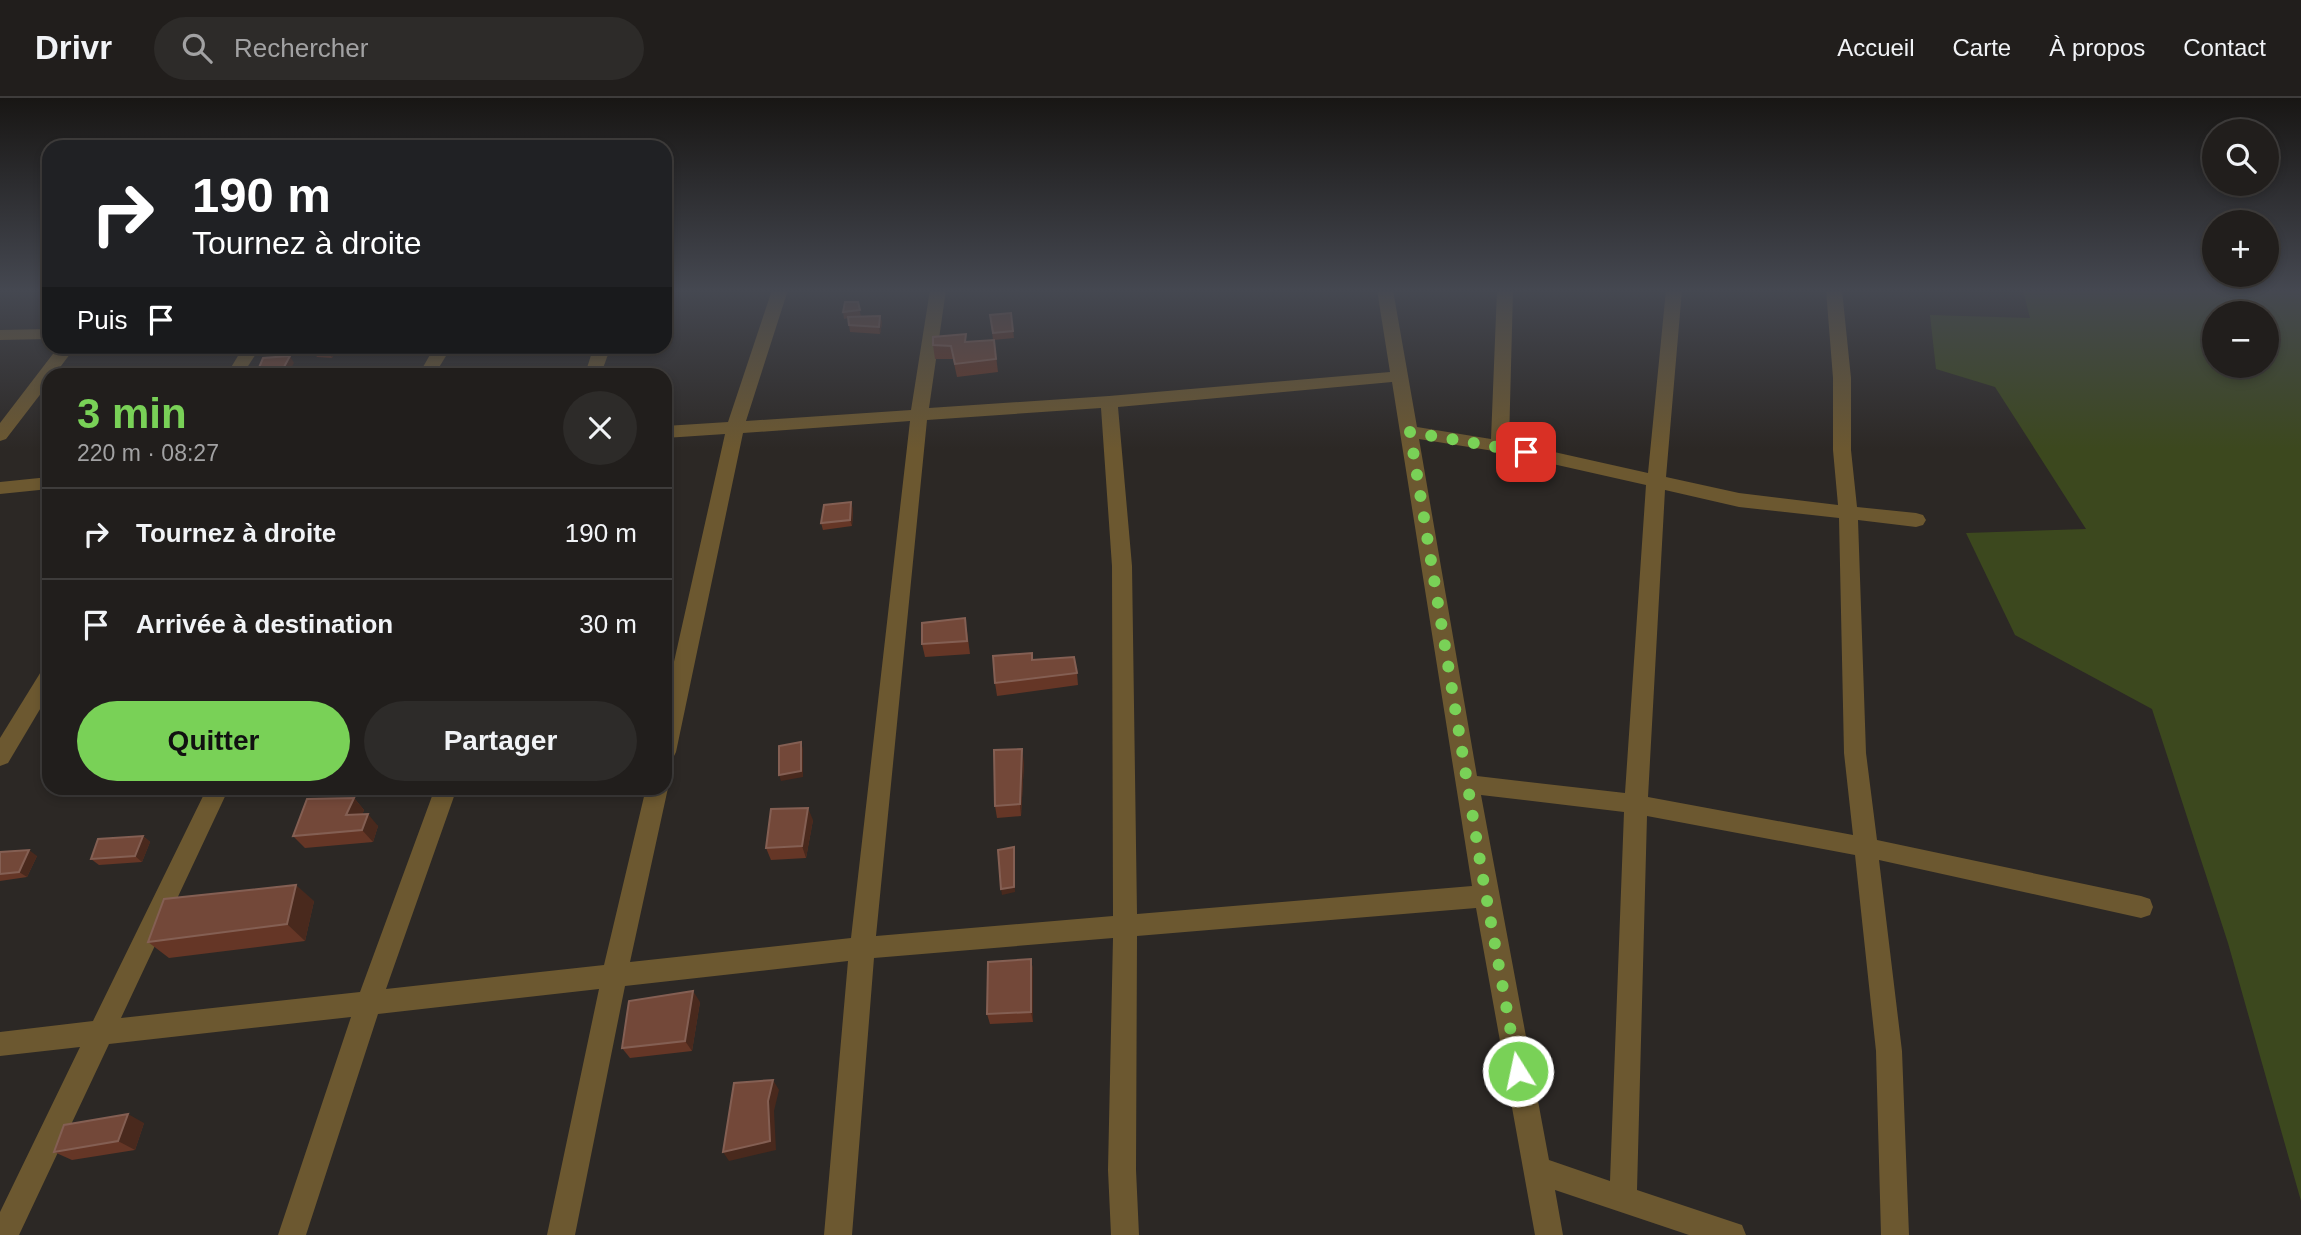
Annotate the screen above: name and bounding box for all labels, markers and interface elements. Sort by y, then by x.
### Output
search box [154,17,644,80]
text: Drivr [35,29,112,66]
icon: search [178,29,216,67]
text: Rechercher [234,33,368,63]
text: Accueil [1837,34,1915,61]
text: Carte [1953,34,2011,61]
text: À propos [2049,34,2145,61]
text: Contact [2183,34,2266,61]
map controls [2202,119,2279,378]
button: search [2202,119,2279,196]
icon: right [77,168,168,259]
text: 190 m [192,168,331,222]
button: + [2202,210,2279,287]
text: Tournez à droite [192,225,421,261]
icon: arrive [142,301,180,339]
button: − [2202,301,2279,378]
text: Puis [77,305,128,335]
text: 3 min [77,390,187,437]
button: close [563,391,637,465]
pin [1496,422,1556,482]
icon: arrive [1507,433,1545,471]
text: 220 m · 08:27 [77,440,219,466]
icon: right [77,515,115,553]
text: Tournez à droite [136,518,336,548]
text: 190 m [565,518,637,548]
icon: arrive [77,606,115,644]
text: Arrivée à destination [136,609,393,639]
text: 30 m [579,609,637,639]
button: Quitter [77,701,350,781]
button: Partager [364,701,637,781]
position arrow [1481,1034,1555,1108]

